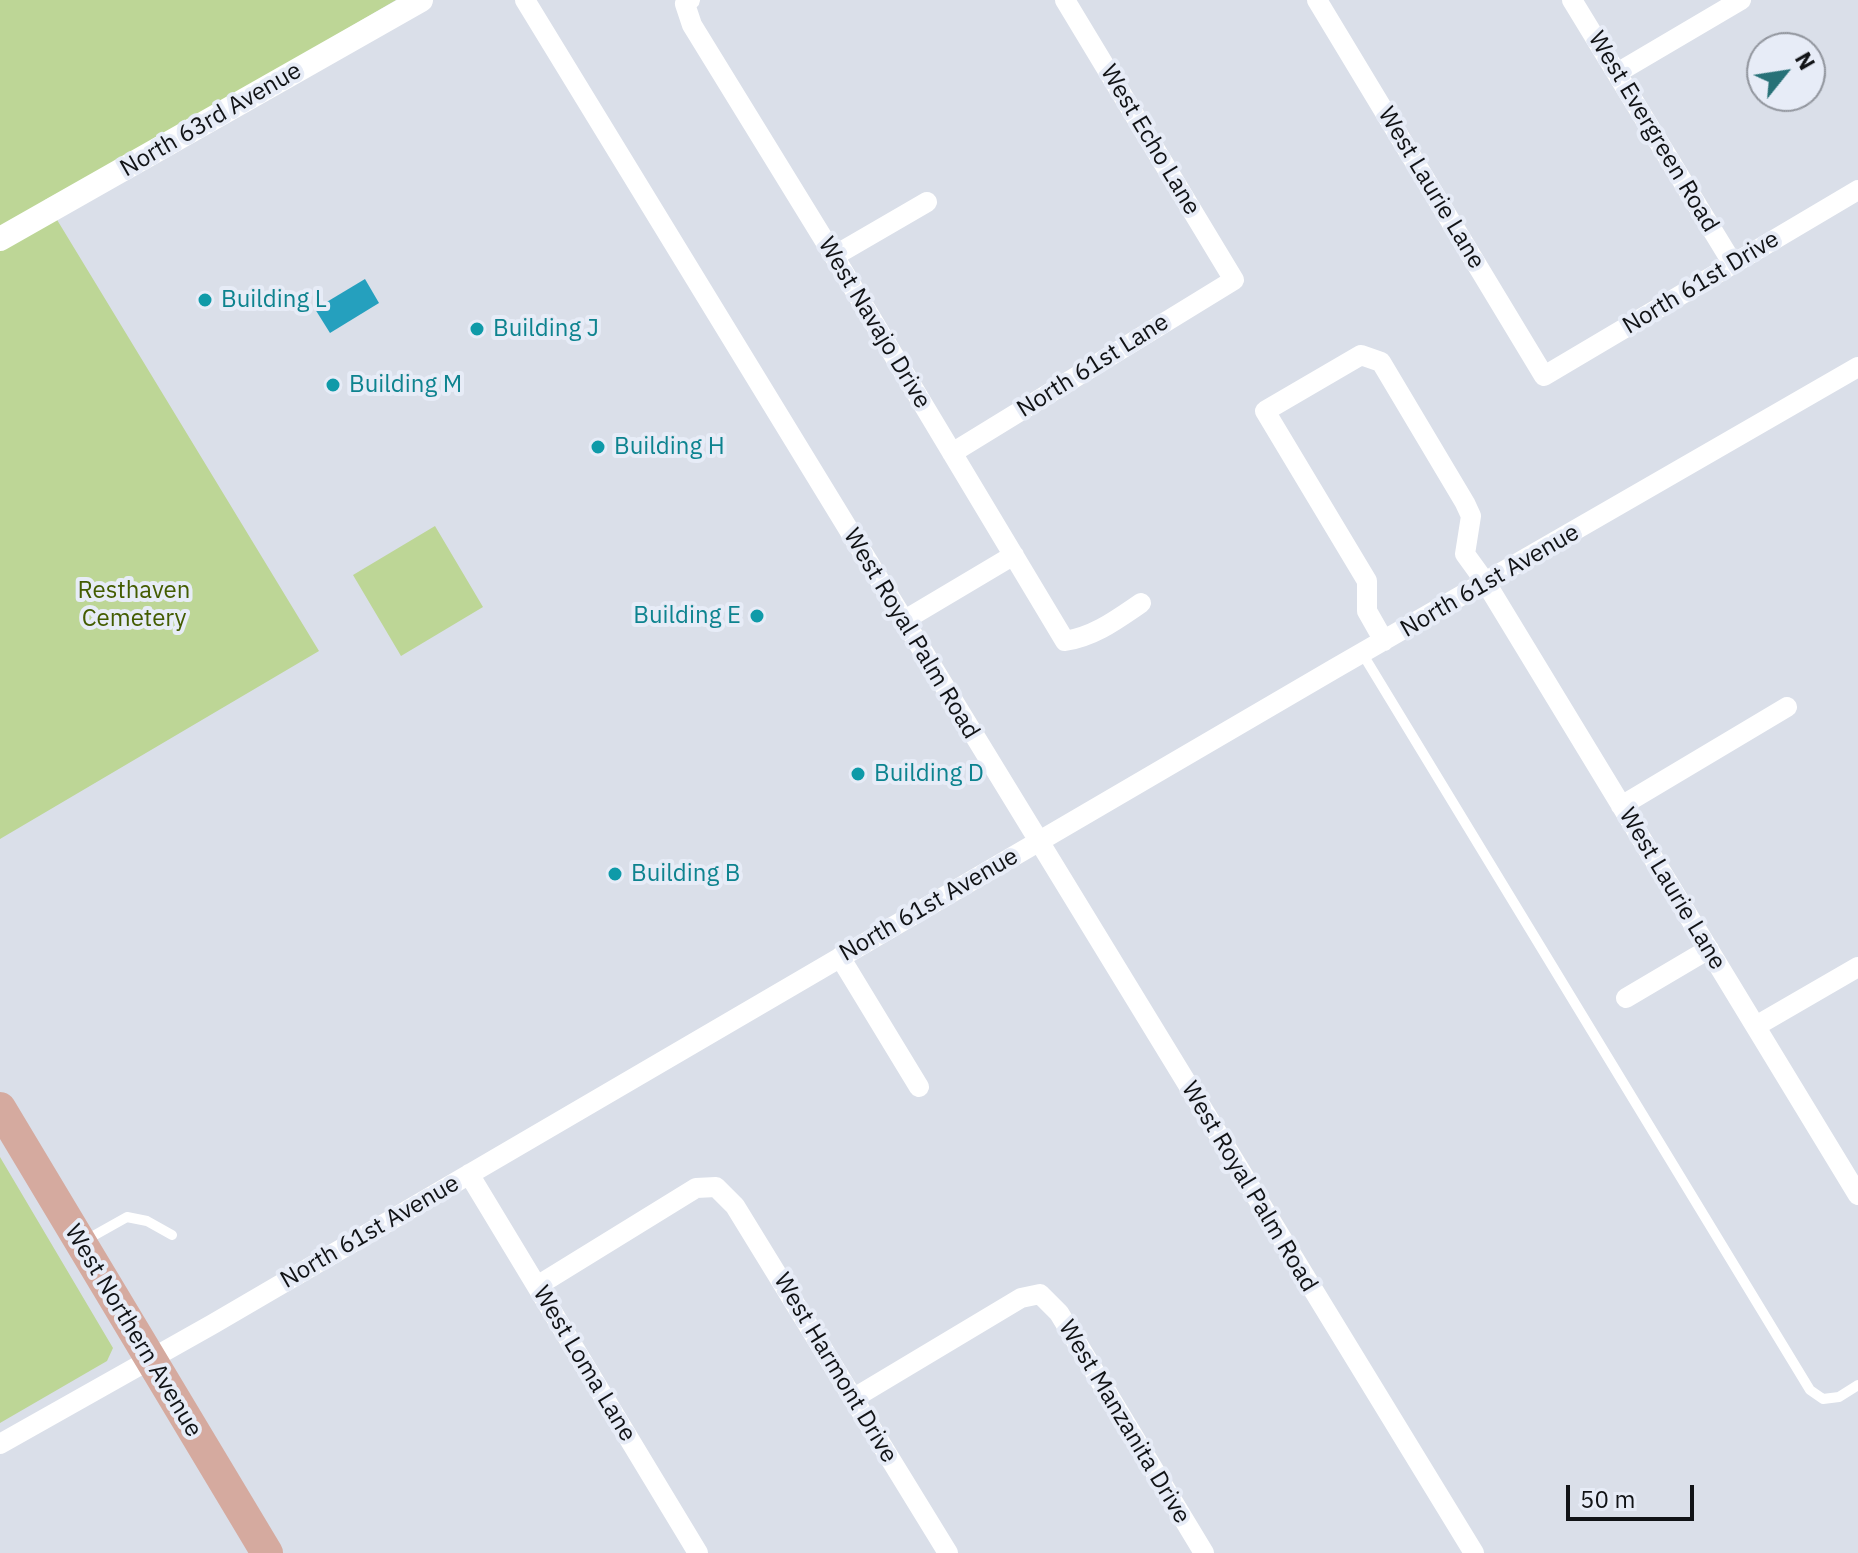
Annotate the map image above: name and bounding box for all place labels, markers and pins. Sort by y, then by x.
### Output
place label: Building L [221,286,327,314]
marker: Building L [196,291,214,309]
place label: Building J [493,315,599,343]
marker: Building J [468,320,486,338]
place label: Building M [349,371,462,399]
marker: Building M [324,376,342,394]
place label: Building H [614,433,725,461]
marker: Building H [589,438,607,456]
place label: Building E [633,602,741,630]
marker: Building E [748,607,766,625]
place label: Building D [874,760,984,788]
marker: Building D [849,765,867,783]
place label: Building B [631,860,740,888]
marker: Building B [606,865,624,883]

